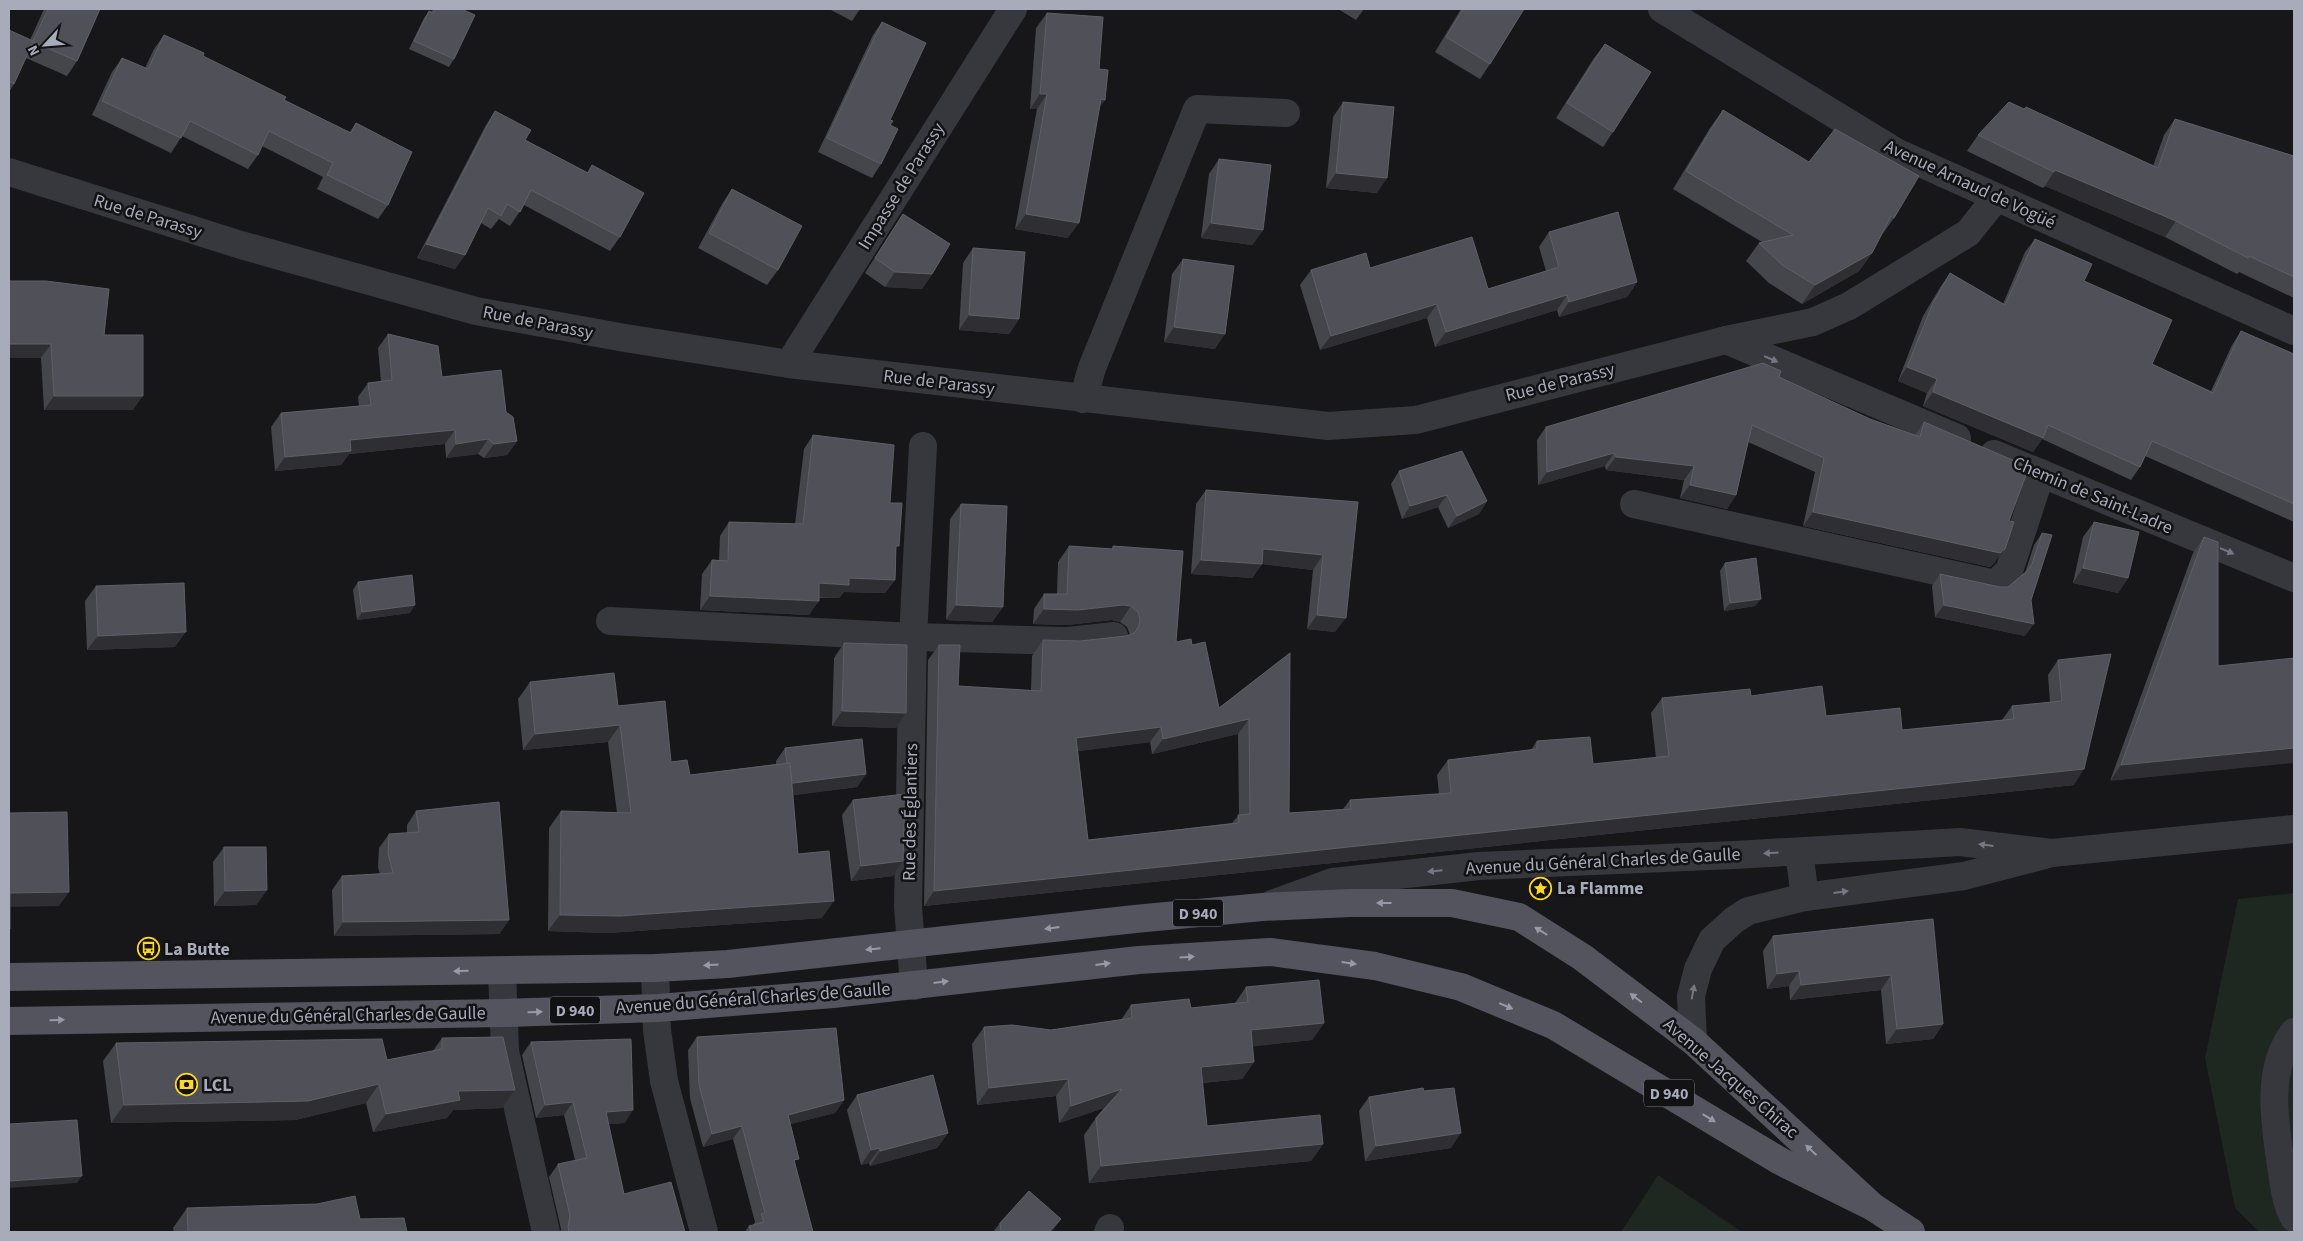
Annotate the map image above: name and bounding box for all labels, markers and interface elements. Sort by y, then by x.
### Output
north arrow [20,20,70,70]
text: N [23,42,45,59]
street label: Impasse de Parassy [852,117,951,255]
street label: Avenue Arnaud de Vogüé [1880,134,2060,235]
street label: Rue de Parassy [91,188,206,245]
street label: Rue de Parassy [481,300,596,346]
one-way arrow [1764,355,1779,363]
street label: Rue de Parassy [1503,357,1618,408]
street label: Rue de Parassy [882,363,997,402]
street label: Chemin de Saint-Ladre [2009,450,2177,540]
one-way arrow [2220,547,2235,555]
street label: Rue des Églantiers [897,743,924,881]
one-way arrow [1978,841,1994,849]
street label: Avenue du Général Charles de Gaulle [1465,842,1741,881]
one-way arrow [1763,850,1779,858]
one-way arrow [1426,867,1442,875]
place icon: La Flamme [1529,876,1553,900]
place label: La Flamme [1557,876,1644,901]
one-way arrow [1833,888,1849,896]
one-way arrow [1376,899,1392,907]
road number: D 940 [1173,900,1223,926]
one-way arrow [1043,924,1059,932]
one-way arrow [1534,926,1548,936]
bus stop icon: La Butte [136,937,160,961]
place label: La Butte [164,937,230,962]
one-way arrow [864,945,880,953]
one-way arrow [1180,952,1196,960]
one-way arrow [1341,959,1357,967]
one-way arrow [1095,960,1111,968]
one-way arrow [703,961,719,969]
one-way arrow [453,967,469,975]
street label: Avenue du Général Charles de Gaulle [615,976,891,1021]
one-way arrow [933,978,949,986]
one-way arrow [1689,984,1697,1000]
one-way arrow [1630,992,1643,1003]
road number: D 940 [550,996,600,1024]
street label: Avenue du Général Charles de Gaulle [210,1001,486,1030]
one-way arrow [1499,1002,1513,1010]
one-way arrow [527,1008,543,1016]
street label: Avenue Jacques Chirac [1658,1013,1804,1144]
one-way arrow [50,1016,66,1024]
bank icon: LCL [175,1073,199,1097]
place label: LCL [203,1073,231,1098]
road number: D 940 [1644,1080,1694,1106]
one-way arrow [1703,1114,1716,1123]
one-way arrow [1806,1144,1818,1156]

